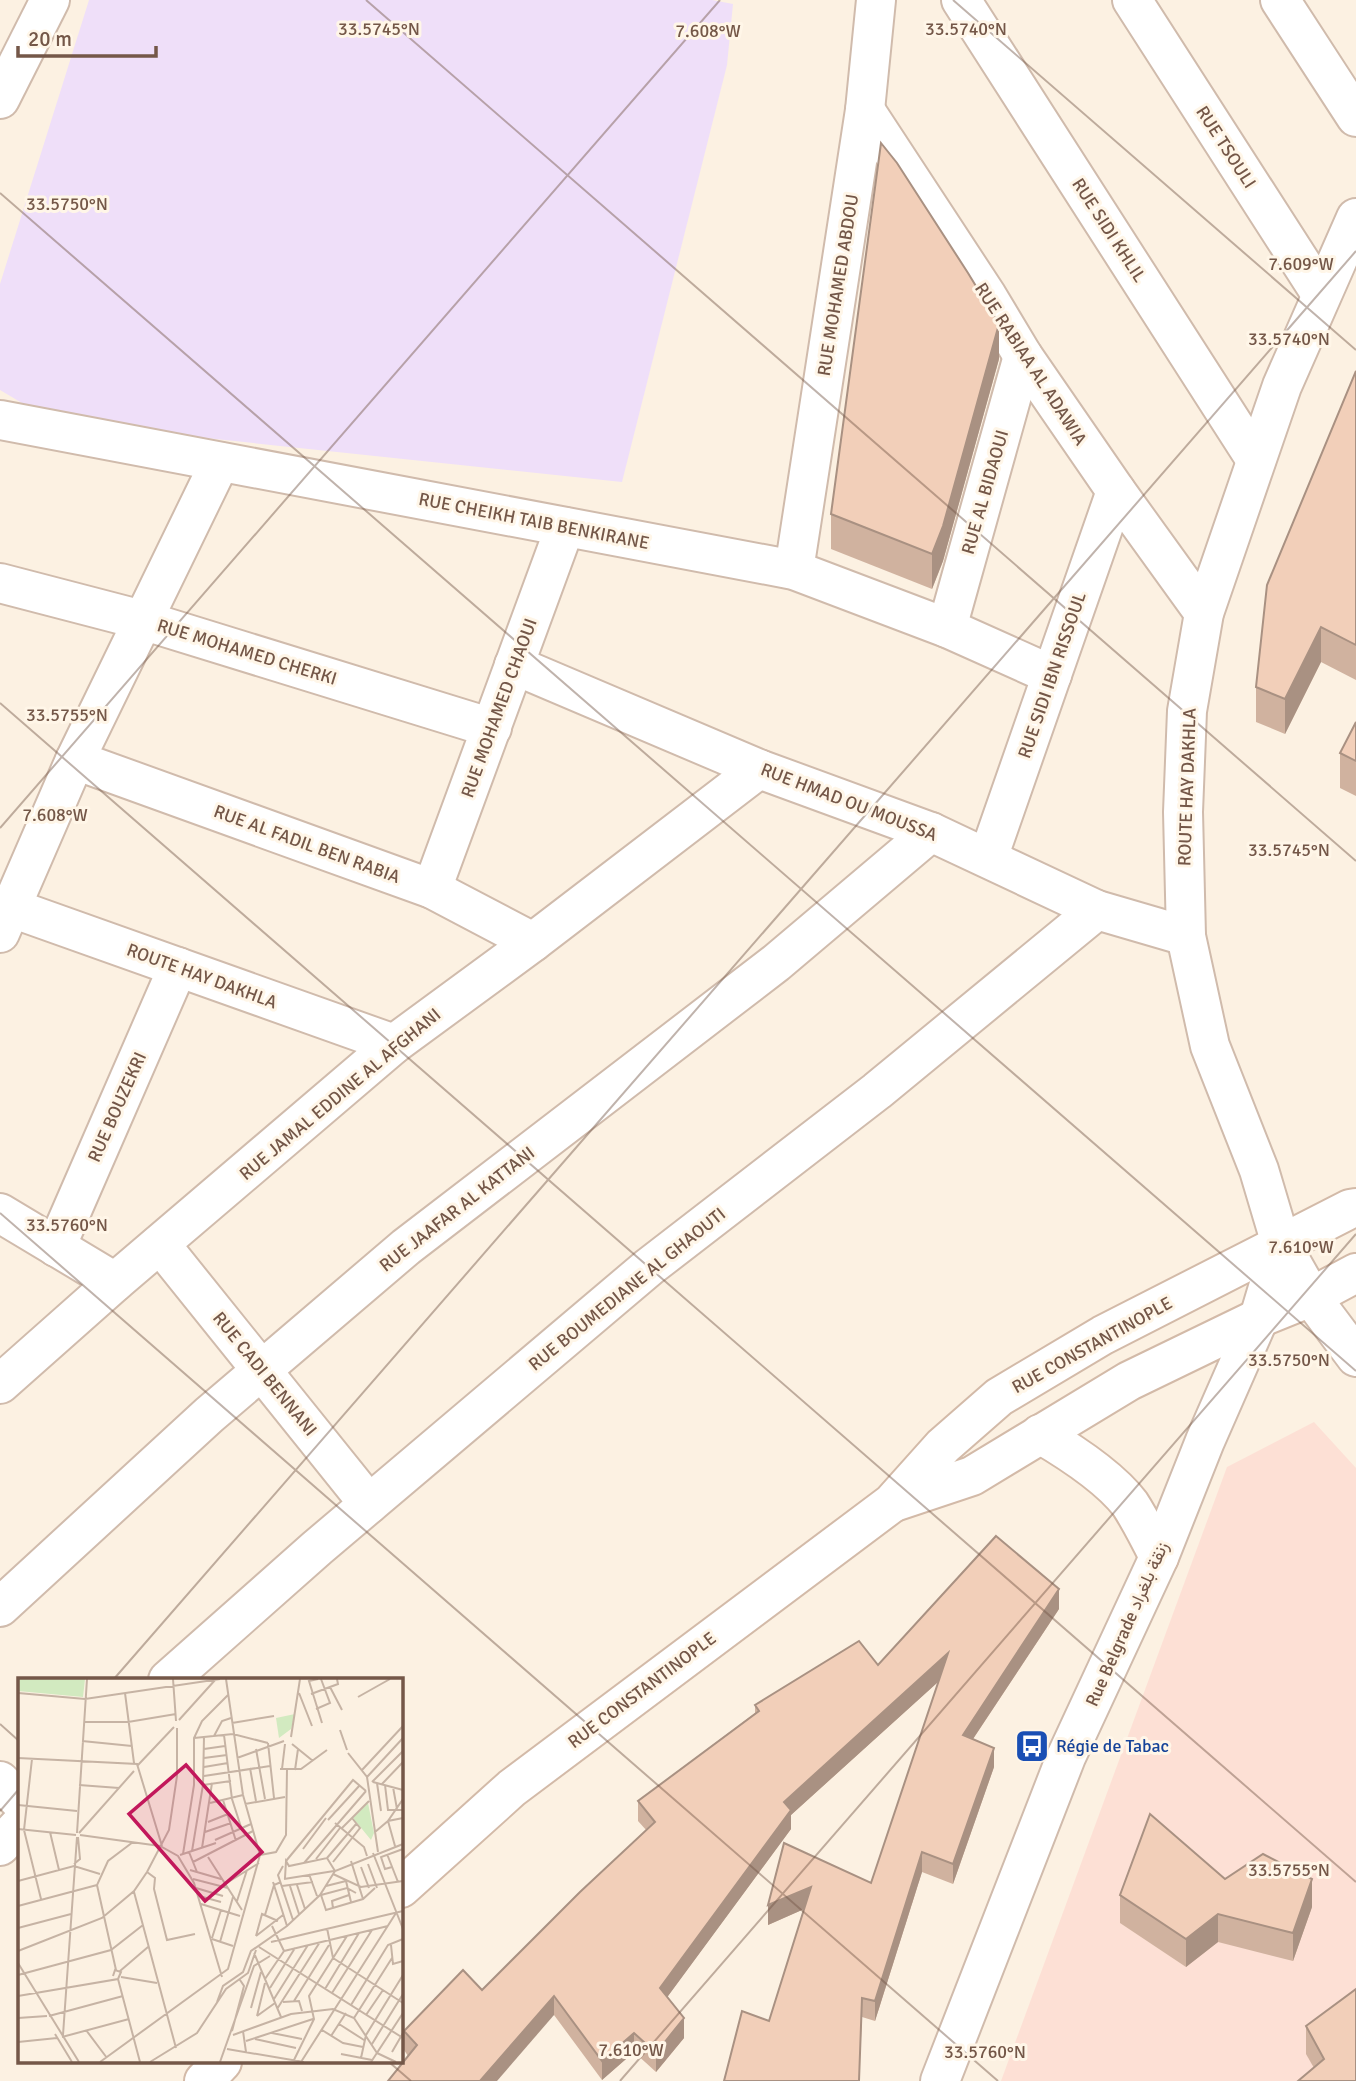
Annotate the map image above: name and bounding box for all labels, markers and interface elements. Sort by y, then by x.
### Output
scale bar [18,14,156,58]
text: 33.5745°N [338,18,420,40]
text: 33.5740°N [925,18,1007,40]
text: 7.608°W [675,20,741,42]
text: 20 m [28,26,72,52]
street label: RUE TSOULI [1191,102,1261,192]
street label: RUE SIDI KHLIL [1067,174,1151,286]
street label: RUE MOHAMED ABDOU [813,192,863,378]
text: 33.5750°N [26,193,108,215]
text: 7.609°W [1268,253,1334,275]
street label: RUE RABIAA AL ADAWIA [970,279,1092,449]
text: 33.5740°N [1248,328,1330,350]
street label: RUE AL BIDAOUI [957,427,1013,557]
street label: RUE CHEIKH TAIB BENKIRANE [417,488,651,554]
street label: RUE SIDI IBN RISSOUL [1013,589,1091,761]
street label: RUE MOHAMED CHERKI [155,614,339,690]
street label: RUE MOHAMED CHAOUI [456,615,542,801]
text: 33.5755°N [26,704,108,726]
street label: ROUTE HAY DAKHLA [1173,708,1201,866]
street label: RUE HMAD OU MOUSSA [758,758,940,846]
street label: RUE AL FADIL BEN RABIA [211,800,403,888]
text: 7.608°W [22,804,88,826]
text: 33.5745°N [1248,839,1330,861]
street label: ROUTE HAY DAKHLA [124,939,280,1013]
street label: RUE JAMAL EDDINE AL AFGHANI [235,1003,445,1185]
street label: RUE BOUZEKRI [83,1049,151,1165]
street label: RUE JAAFAR AL KATTANI [375,1142,539,1276]
street label: RUE BOUMEDIANE AL GHAOUTI [524,1203,730,1375]
text: 33.5760°N [26,1214,108,1236]
text: 7.610°W [1268,1236,1334,1258]
street label: RUE CONSTANTINOPLE [1008,1292,1176,1398]
street label: RUE CADI BENNANI [208,1307,322,1441]
text: 33.5750°N [1248,1349,1330,1371]
street label: Rue Belgrade زنقة بلغراد [1081,1538,1173,1710]
street label: RUE CONSTANTINOPLE [564,1627,720,1753]
inset map [18,1678,402,2064]
bus stop icon: Régie de Tabac [1013,1727,1051,1765]
place label: Régie de Tabac [1056,1735,1169,1757]
text: 33.5755°N [1248,1859,1330,1881]
text: 7.610°W [598,2039,664,2061]
text: 33.5760°N [944,2041,1026,2063]

